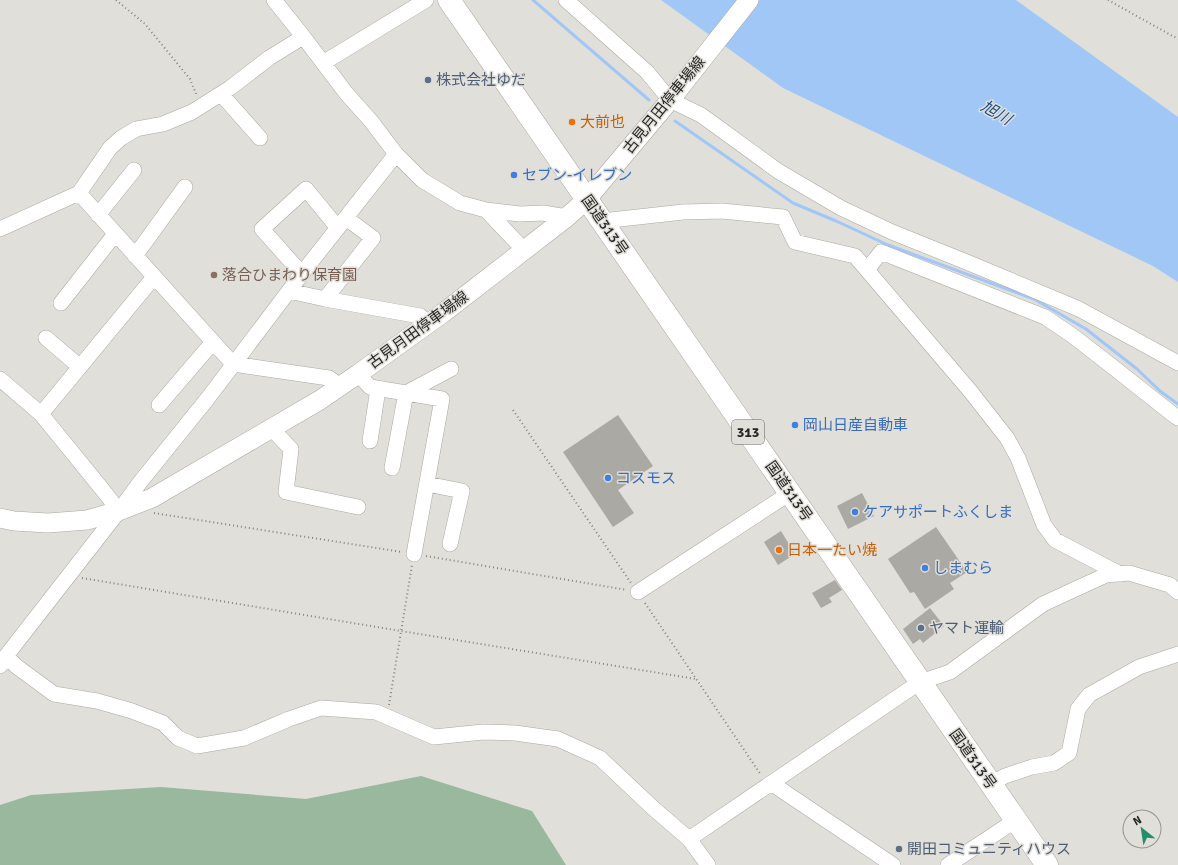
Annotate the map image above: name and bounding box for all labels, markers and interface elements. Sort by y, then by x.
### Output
street label: 古見月田停車場線 [619,53,709,157]
place label: 株式会社ゆだ [436,71,526,89]
marker: 株式会社ゆだ [423,75,433,85]
water label: 旭川 [977,96,1017,131]
place label: 大前也 [580,113,625,131]
marker: 大前也 [567,117,577,127]
place label: セブン-イレブン [522,166,632,184]
marker: セブン-イレブン [509,170,519,180]
street label: 国道313号 [578,191,632,259]
place label: 落合ひまわり保育園 [222,266,357,284]
marker: 落合ひまわり保育園 [209,270,219,280]
street label: 古見月田停車場線 [364,287,472,373]
place label: 岡山日産自動車 [803,416,908,434]
road number: 313 [732,420,764,444]
marker: 岡山日産自動車 [790,420,800,430]
street label: 国道313号 [762,457,816,525]
place label: コスモス [616,469,676,487]
marker: コスモス [603,473,613,483]
place label: ケアサポートふくしま [863,503,1013,521]
marker: ケアサポートふくしま [850,507,860,517]
place label: 日本一たい焼 [787,541,877,559]
marker: 日本一たい焼 [774,545,784,555]
place label: しまむら [933,559,993,577]
marker: しまむら [920,563,930,573]
place label: ヤマト運輸 [929,619,1004,637]
marker: ヤマト運輸 [916,623,926,633]
street label: 国道313号 [946,725,1000,793]
north arrow [1122,809,1162,849]
text: N [1131,813,1144,828]
place label: 開田コミュニティハウス [907,840,1071,858]
marker: 開田コミュニティハウス [894,844,904,854]

